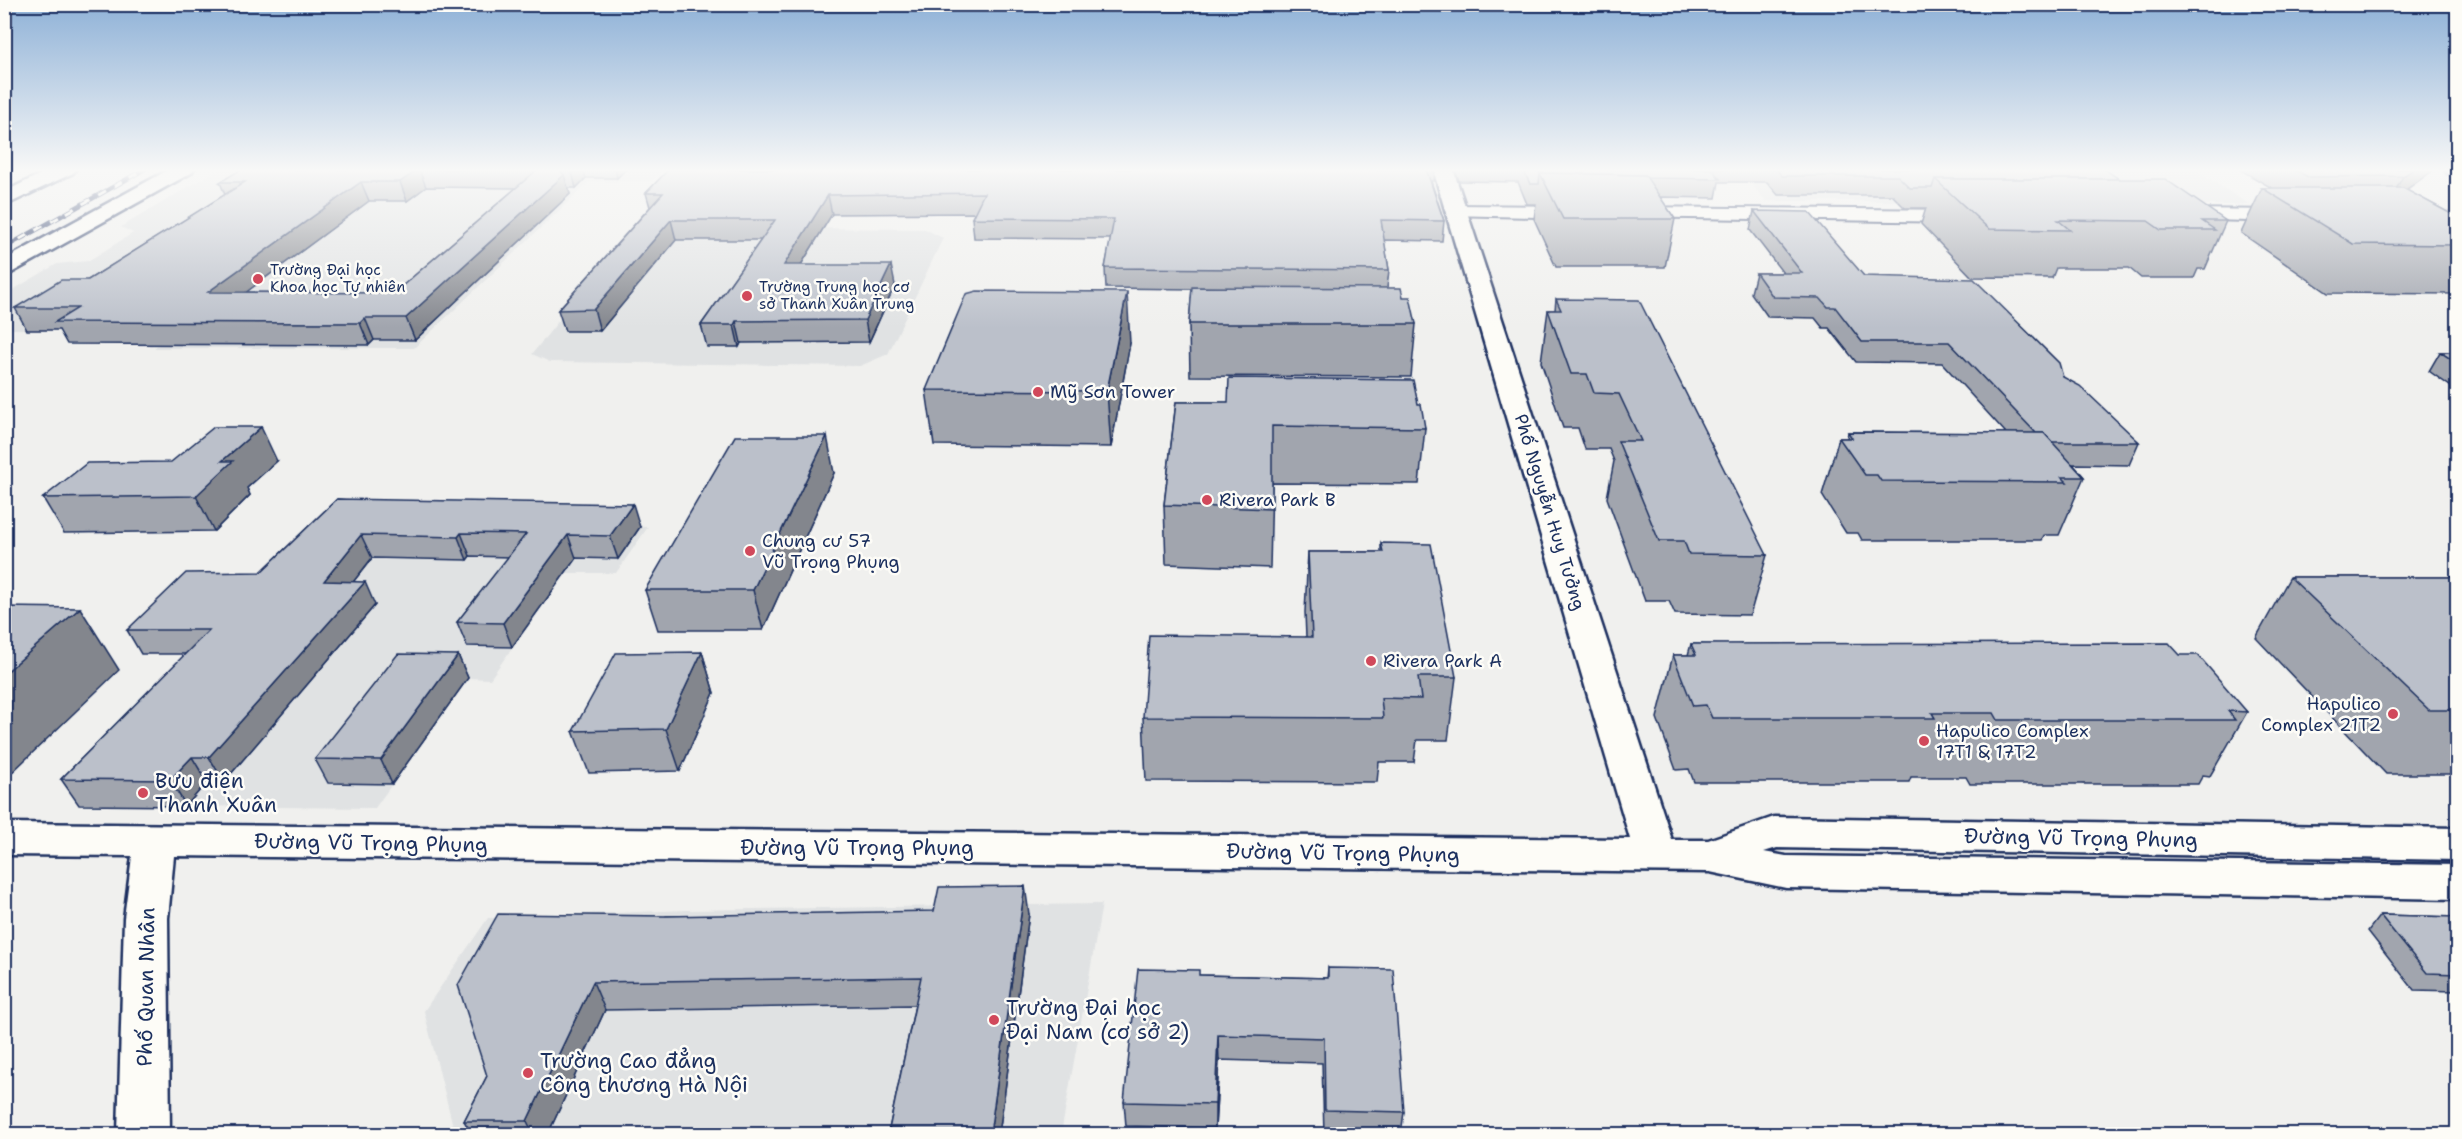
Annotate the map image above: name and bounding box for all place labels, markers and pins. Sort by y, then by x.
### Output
place label: Trường Đại học Khoa học Tự nhiên [270,260,405,297]
marker: Trường Đại học Khoa học Tự nhiên [251,272,265,286]
place label: Trường Trung học cơ sở Thanh Xuân Trung [759,277,914,314]
marker: Trường Trung học cơ sở Thanh Xuân Trung [740,289,754,303]
place label: Mỹ Sơn Tower [1050,380,1175,404]
marker: Mỹ Sơn Tower [1031,385,1045,399]
place label: Rivera Park B [1219,488,1336,512]
marker: Rivera Park B [1200,493,1214,507]
place label: Chung cư 57 Vũ Trọng Phụng [762,529,900,574]
marker: Chung cư 57 Vũ Trọng Phụng [743,544,757,558]
place label: Rivera Park A [1383,649,1502,673]
marker: Rivera Park A [1364,654,1378,668]
place label: Hapulico Complex 21T2 [2261,692,2381,737]
marker: Hapulico Complex 21T2 [2386,707,2400,721]
place label: Hapulico Complex 17T1 & 17T2 [1936,719,2089,764]
marker: Hapulico Complex 17T1 & 17T2 [1917,734,1931,748]
place label: Bưu điện Thanh Xuân [155,767,277,819]
marker: Bưu điện Thanh Xuân [136,786,150,800]
place label: Trường Đại học Đại Nam (cơ sở 2) [1006,994,1189,1046]
marker: Trường Đại học Đại Nam (cơ sở 2) [987,1013,1001,1027]
place label: Trường Cao đẳng Công thương Hà Nội [540,1047,748,1099]
marker: Trường Cao đẳng Công thương Hà Nội [521,1066,535,1080]

